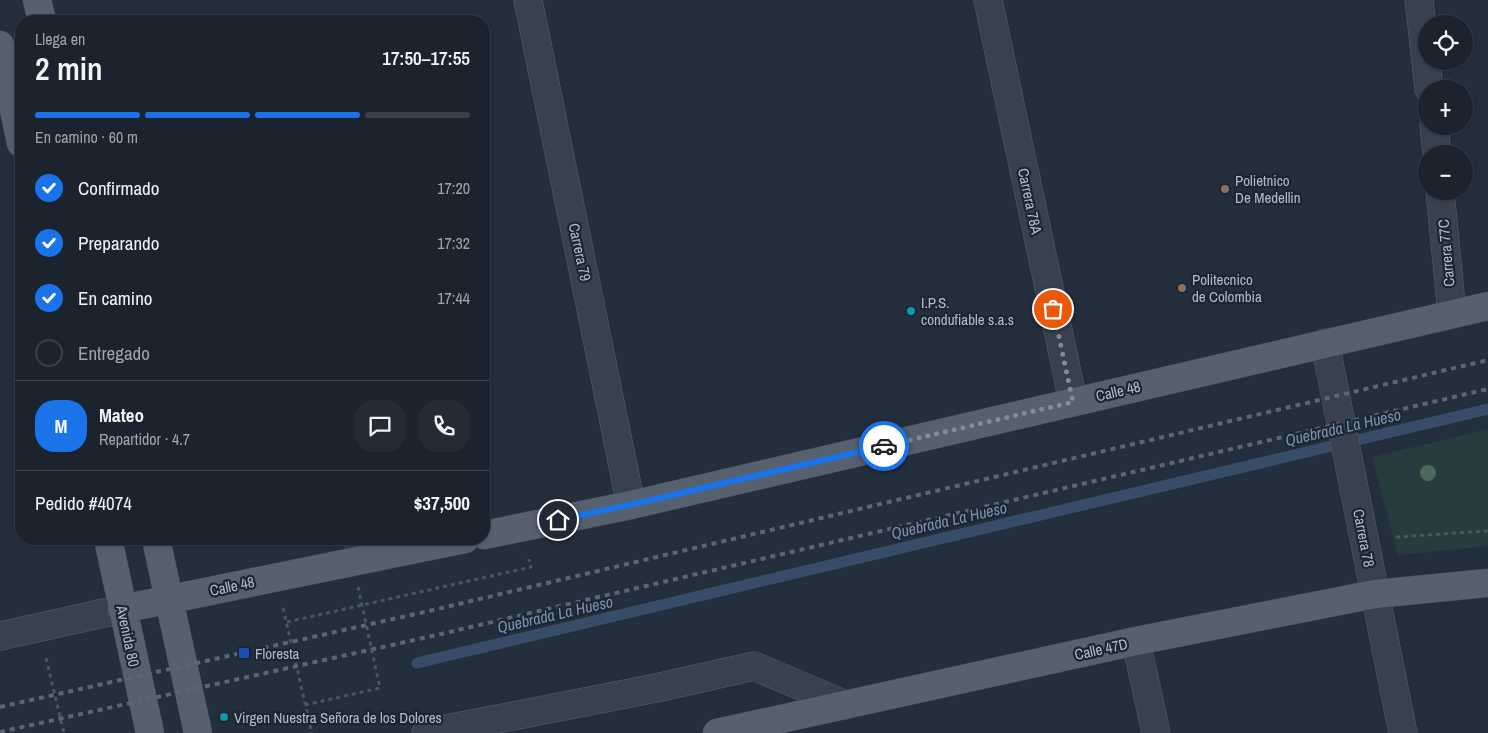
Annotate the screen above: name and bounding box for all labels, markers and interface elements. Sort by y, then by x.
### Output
map controls [1418,15,1473,200]
button: locate [1418,15,1473,70]
text: Llega en [35,28,85,50]
text: 17:50–17:55 [382,45,470,71]
text: 2 min [35,47,103,90]
button: + [1418,80,1473,135]
text: En camino · 60 m [35,126,138,148]
button: − [1418,145,1473,200]
street label: Carrera 78A [1013,166,1047,237]
place label: Polietnico De Medellin [1235,170,1301,208]
icon: check [35,174,63,202]
text: Confirmado [78,175,159,201]
text: 17:20 [437,177,470,199]
marker: Polietnico De Medellin [1219,183,1231,195]
street label: Carrera 77C [1433,218,1459,288]
street label: Carrera 79 [564,221,596,283]
icon: check [35,229,63,257]
text: Preparando [78,230,159,256]
text: 17:32 [437,232,470,254]
place label: Politecnico de Colombia [1192,269,1262,307]
marker: Politecnico de Colombia [1176,282,1188,294]
icon: check [35,284,63,312]
text: En camino [78,285,152,311]
text: 17:44 [437,287,470,309]
pin [1032,288,1074,330]
place label: I.P.S. condufiable s.a.s [921,292,1014,330]
icon: bag [1039,295,1067,323]
marker: I.P.S. condufiable s.a.s [905,305,917,317]
text: Entregado [78,340,150,366]
street label: Calle 48 [1094,376,1142,406]
button: chat [354,400,406,452]
button: phone [418,400,470,452]
text: Mateo [99,402,144,428]
water label: Quebrada La Hueso [1283,403,1403,451]
text: M [55,413,67,439]
courier [859,421,909,471]
text: Repartidor · 4.7 [99,428,190,450]
icon: car [870,432,898,460]
text: Pedido #4074 [35,490,132,516]
text: $37,500 [414,490,470,516]
water label: Quebrada La Hueso [889,496,1009,544]
pin [537,499,579,541]
icon: home [544,506,572,534]
street label: Carrera 78 [1348,507,1380,569]
street label: Calle 48 [208,571,256,601]
water label: Quebrada La Hueso [495,590,615,638]
street label: Avenida 80 [111,603,145,669]
street label: Calle 47D [1072,633,1130,665]
place label: Floresta [255,643,300,664]
marker: Floresta [237,646,251,660]
place label: Virgen Nuestra Señora de los Dolores [234,707,442,728]
marker: Virgen Nuestra Señora de los Dolores [218,711,230,723]

